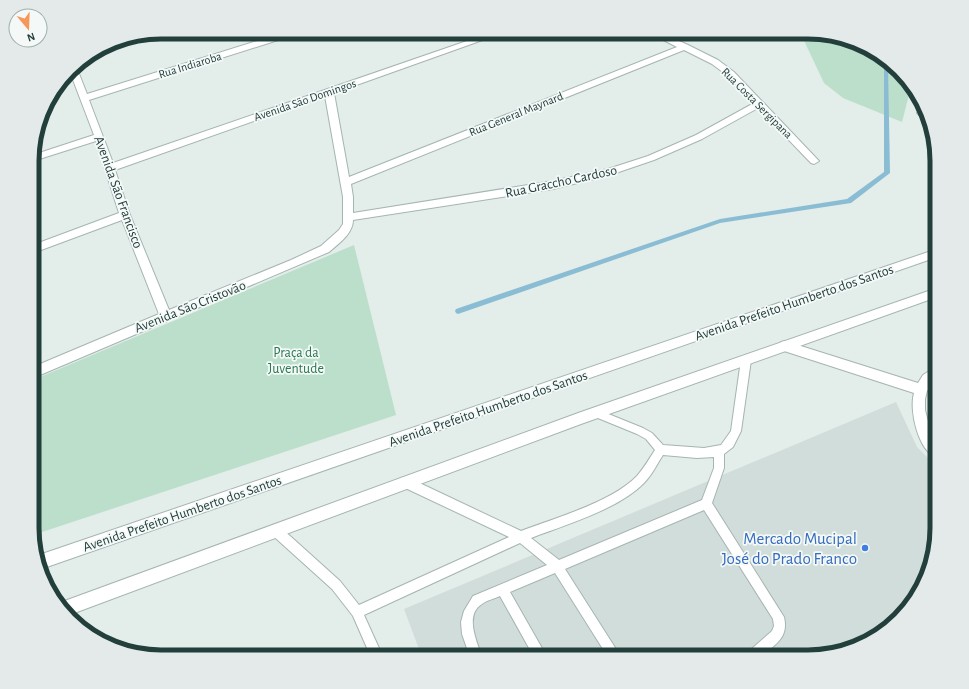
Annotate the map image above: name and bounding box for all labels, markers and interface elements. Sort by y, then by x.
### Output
north arrow [8,8,48,48]
text: N [26,31,37,43]
street label: Rua Indiaroba [157,50,223,80]
street label: Rua Costa Sergipana [719,65,795,141]
street label: Avenida São Domingos [252,77,358,123]
street label: Rua General Maynard [467,90,565,139]
street label: Avenida São Francisco [91,134,145,250]
street label: Rua Graccho Cardoso [504,163,618,201]
street label: Avenida Prefeito Humberto dos Santos [693,262,895,344]
street label: Avenida São Cristovão [133,278,248,336]
park label: Praça da Juventude [268,346,324,376]
street label: Avenida Prefeito Humberto dos Santos [387,368,589,450]
street label: Avenida Prefeito Humberto dos Santos [81,473,283,555]
place label: Mercado Mucipal José do Prado Franco [722,530,857,567]
marker: Mercado Mucipal José do Prado Franco [860,543,870,553]

